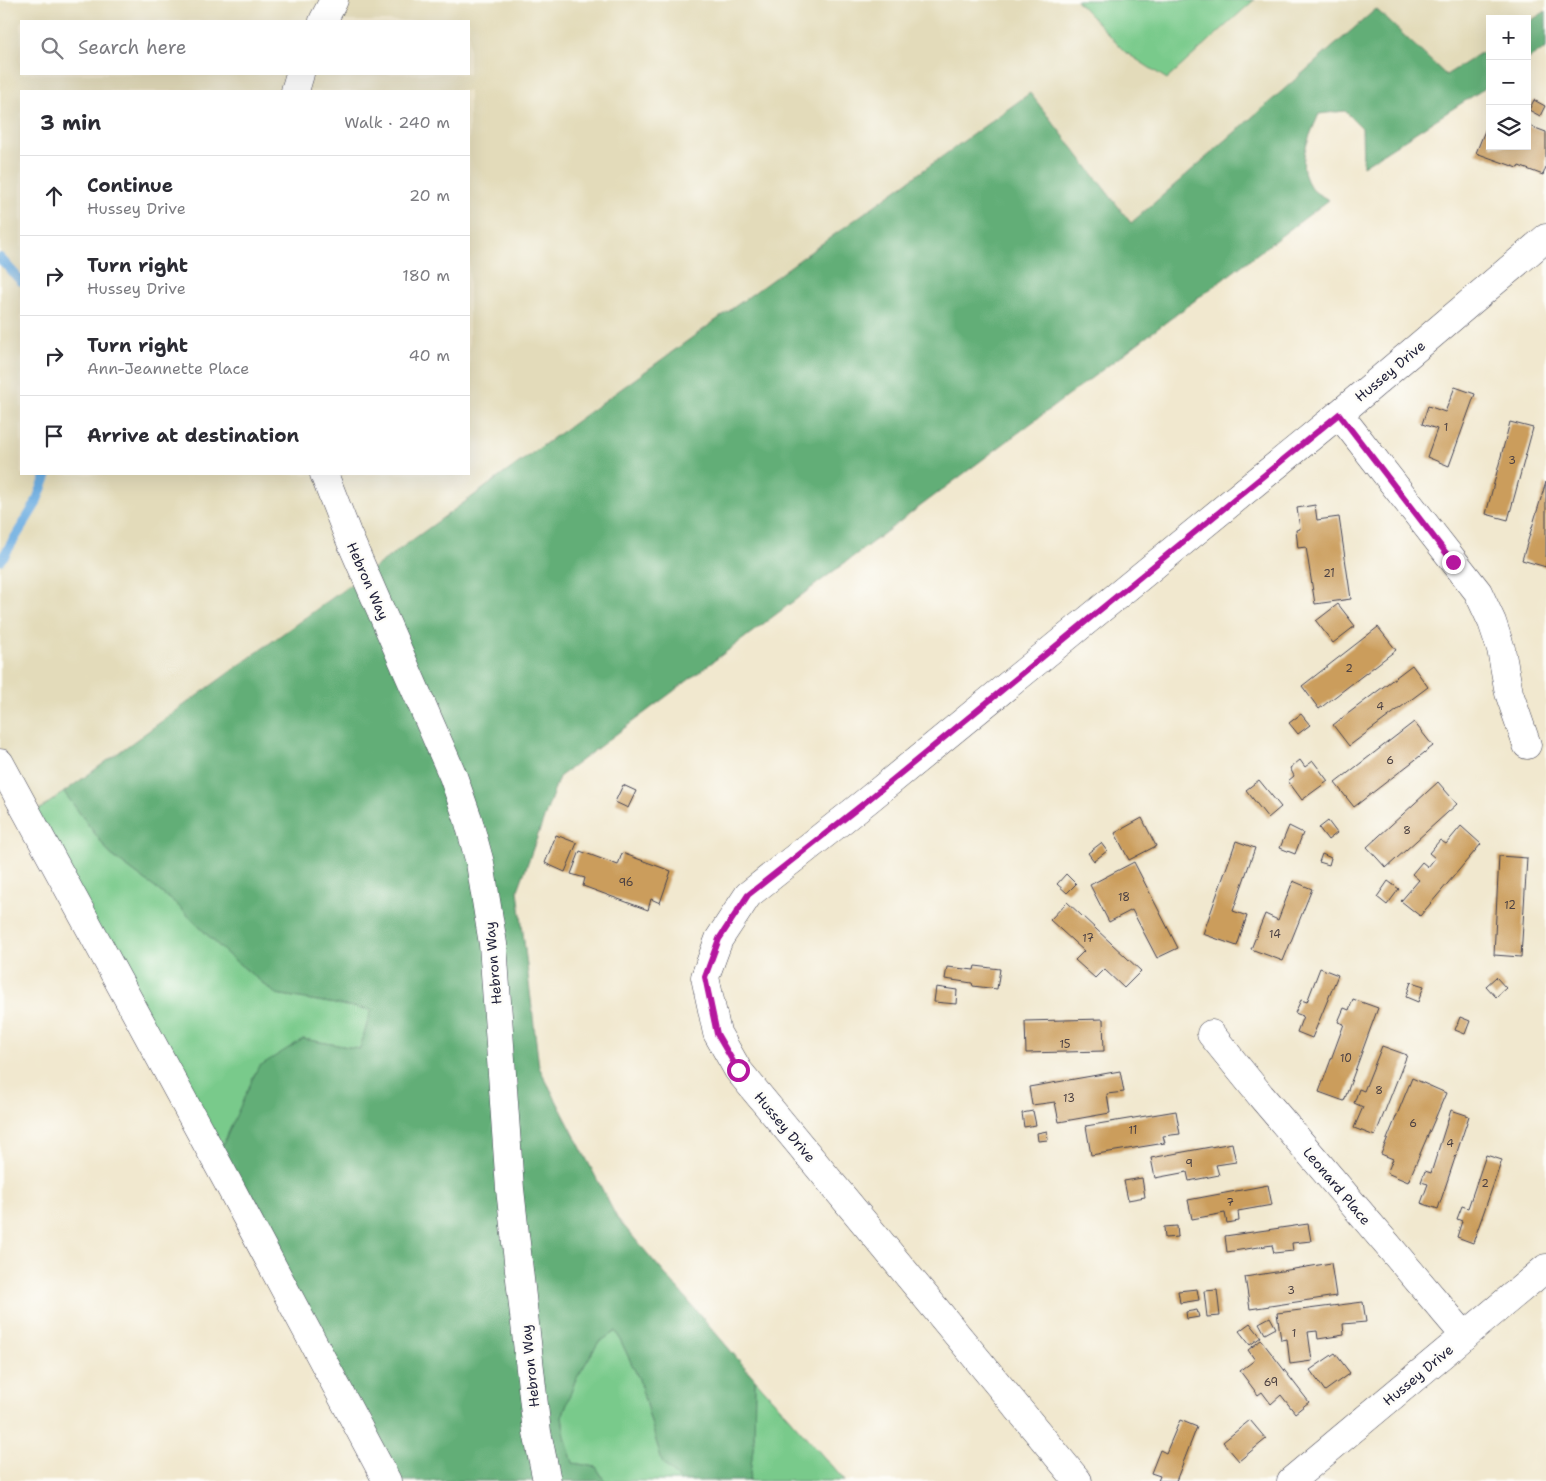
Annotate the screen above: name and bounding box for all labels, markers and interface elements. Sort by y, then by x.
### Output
map controls [1486,15,1531,150]
button: + [1486,15,1531,60]
search box [20,20,470,75]
icon: search [38,34,66,62]
text: Search here [78,35,187,60]
button: − [1486,60,1531,105]
button: layers [1486,105,1531,150]
text: 3 min [40,109,101,137]
text: Walk · 240 m [344,112,450,133]
text: Continue [87,173,173,198]
icon: ahead [40,182,68,210]
text: 20 m [409,185,450,206]
text: Hussey Drive [87,198,186,219]
text: Turn right [87,253,188,278]
icon: right [40,262,68,290]
text: 180 m [402,265,450,286]
text: Hussey Drive [87,278,186,299]
text: Turn right [87,333,188,358]
street label: Hussey Drive [1351,336,1429,406]
icon: right [40,342,68,370]
text: 40 m [408,345,450,366]
text: Ann-Jeannette Place [87,358,249,379]
house number: 1 [1444,420,1448,435]
icon: arrive [40,422,68,450]
text: Arrive at destination [87,423,299,448]
house number: 3 [1508,453,1516,468]
street label: Hebron Way [343,539,393,623]
route end [1442,551,1465,574]
house number: 21 [1323,566,1335,581]
house number: 2 [1345,661,1353,676]
house number: 4 [1376,699,1384,714]
house number: 6 [1386,753,1394,768]
house number: 8 [1403,823,1411,838]
house number: 96 [618,875,634,890]
house number: 18 [1118,890,1130,905]
house number: 12 [1504,898,1516,913]
street label: Hebron Way [480,921,506,1005]
house number: 14 [1269,927,1281,942]
house number: 17 [1082,931,1094,946]
house number: 15 [1059,1037,1071,1052]
house number: 10 [1340,1051,1352,1066]
route start [727,1059,750,1082]
house number: 8 [1375,1083,1383,1098]
street label: Hussey Drive [750,1088,820,1166]
house number: 13 [1063,1091,1075,1106]
house number: 6 [1409,1116,1417,1131]
house number: 11 [1129,1123,1137,1138]
house number: 4 [1446,1136,1454,1151]
street label: Leonard Place [1299,1143,1375,1229]
house number: 9 [1185,1156,1193,1171]
house number: 2 [1481,1176,1489,1191]
house number: 7 [1226,1195,1234,1210]
house number: 3 [1287,1283,1295,1298]
street label: Hebron Way [517,1324,543,1408]
house number: 1 [1292,1326,1296,1341]
street label: Hussey Drive [1379,1340,1457,1410]
house number: 69 [1264,1375,1278,1390]

